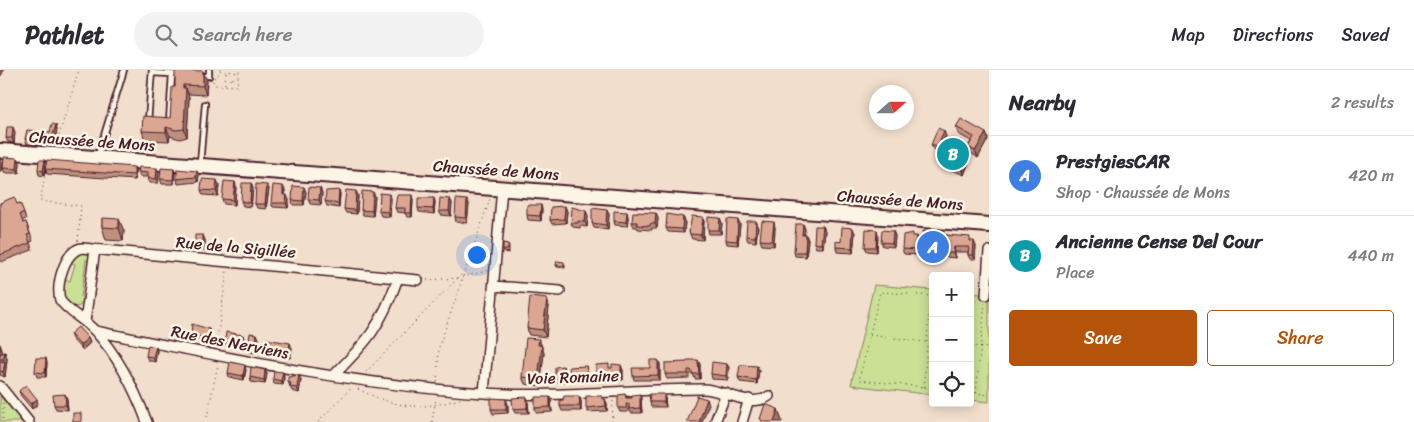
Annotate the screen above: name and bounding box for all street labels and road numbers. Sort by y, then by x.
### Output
street label: Chaussée de Mons [28,122,156,160]
street label: Chaussée de Mons [432,151,560,189]
street label: Chaussée de Mons [836,181,964,219]
street label: Rue de la Sigillée [175,227,297,267]
street label: Rue des Nerviens [169,316,292,368]
street label: Voie Romaine [527,361,619,393]

